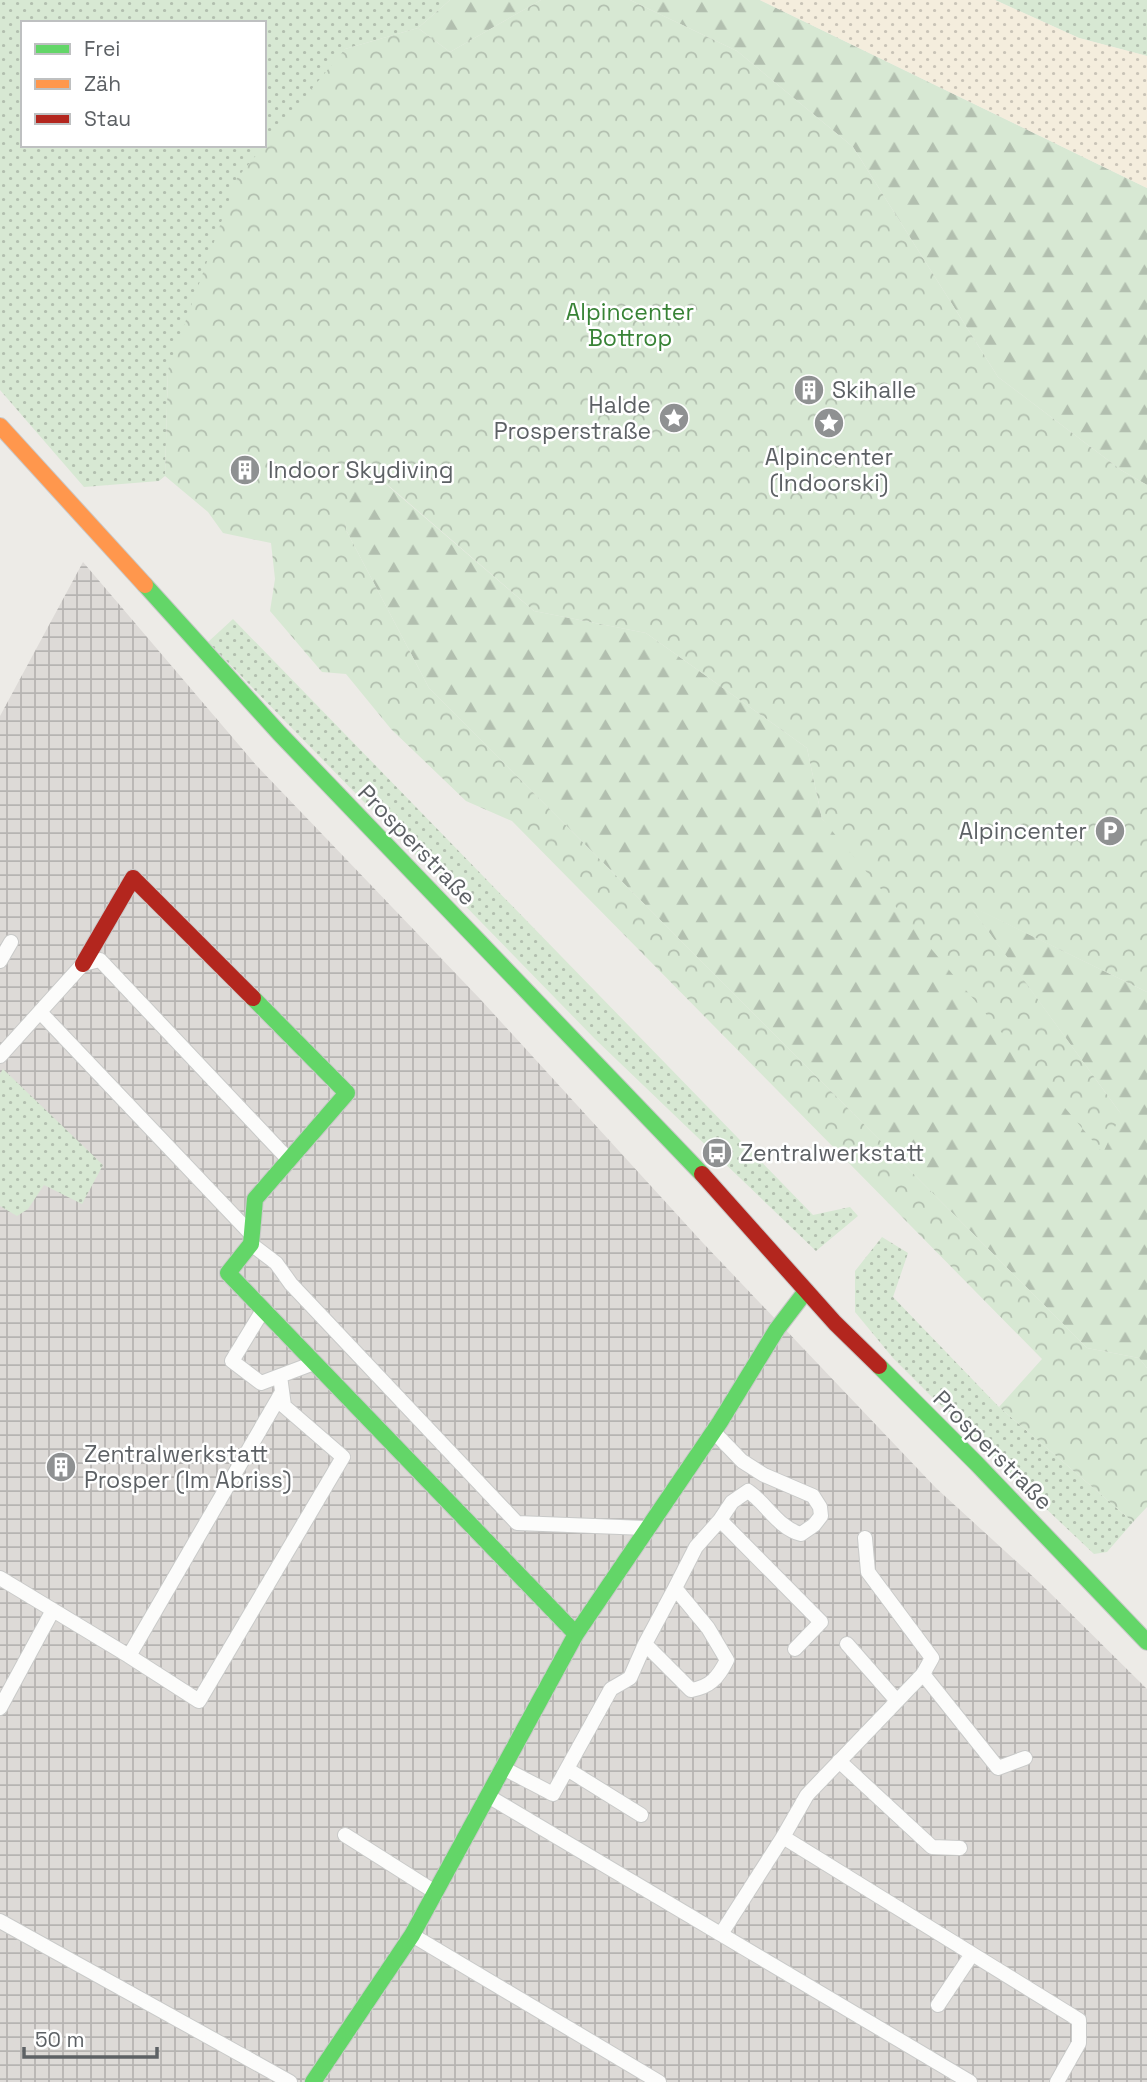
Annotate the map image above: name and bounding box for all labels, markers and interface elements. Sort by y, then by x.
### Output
legend [21,21,266,147]
text: Frei [84,35,120,62]
text: Zäh [84,70,121,97]
text: Stau [84,105,131,132]
park label: Alpincenter Bottrop [566,297,694,353]
building icon: Skihalle [792,373,826,407]
place label: Skihalle [832,375,916,405]
place label: Halde Prosperstraße [494,390,651,446]
place icon: Halde Prosperstraße [657,401,691,435]
place icon: Alpincenter (Indoorski) [812,406,846,440]
place label: Alpincenter (Indoorski) [765,442,893,498]
building icon: Indoor Skydiving [228,453,262,487]
place label: Indoor Skydiving [268,455,453,485]
street label: Prosperstraße [352,778,482,912]
parking icon: Alpincenter [1093,814,1127,848]
place label: Alpincenter [959,816,1087,846]
bus stop icon: Zentralwerkstatt [700,1136,734,1170]
place label: Zentralwerkstatt [740,1138,924,1168]
street label: Prosperstraße [927,1384,1059,1516]
place label: Zentralwerkstatt Prosper (Im Abriss) [84,1439,292,1495]
building icon: Zentralwerkstatt Prosper (Im Abriss) [44,1450,78,1484]
scale bar [24,2016,158,2060]
text: 50 m [35,2026,85,2053]

